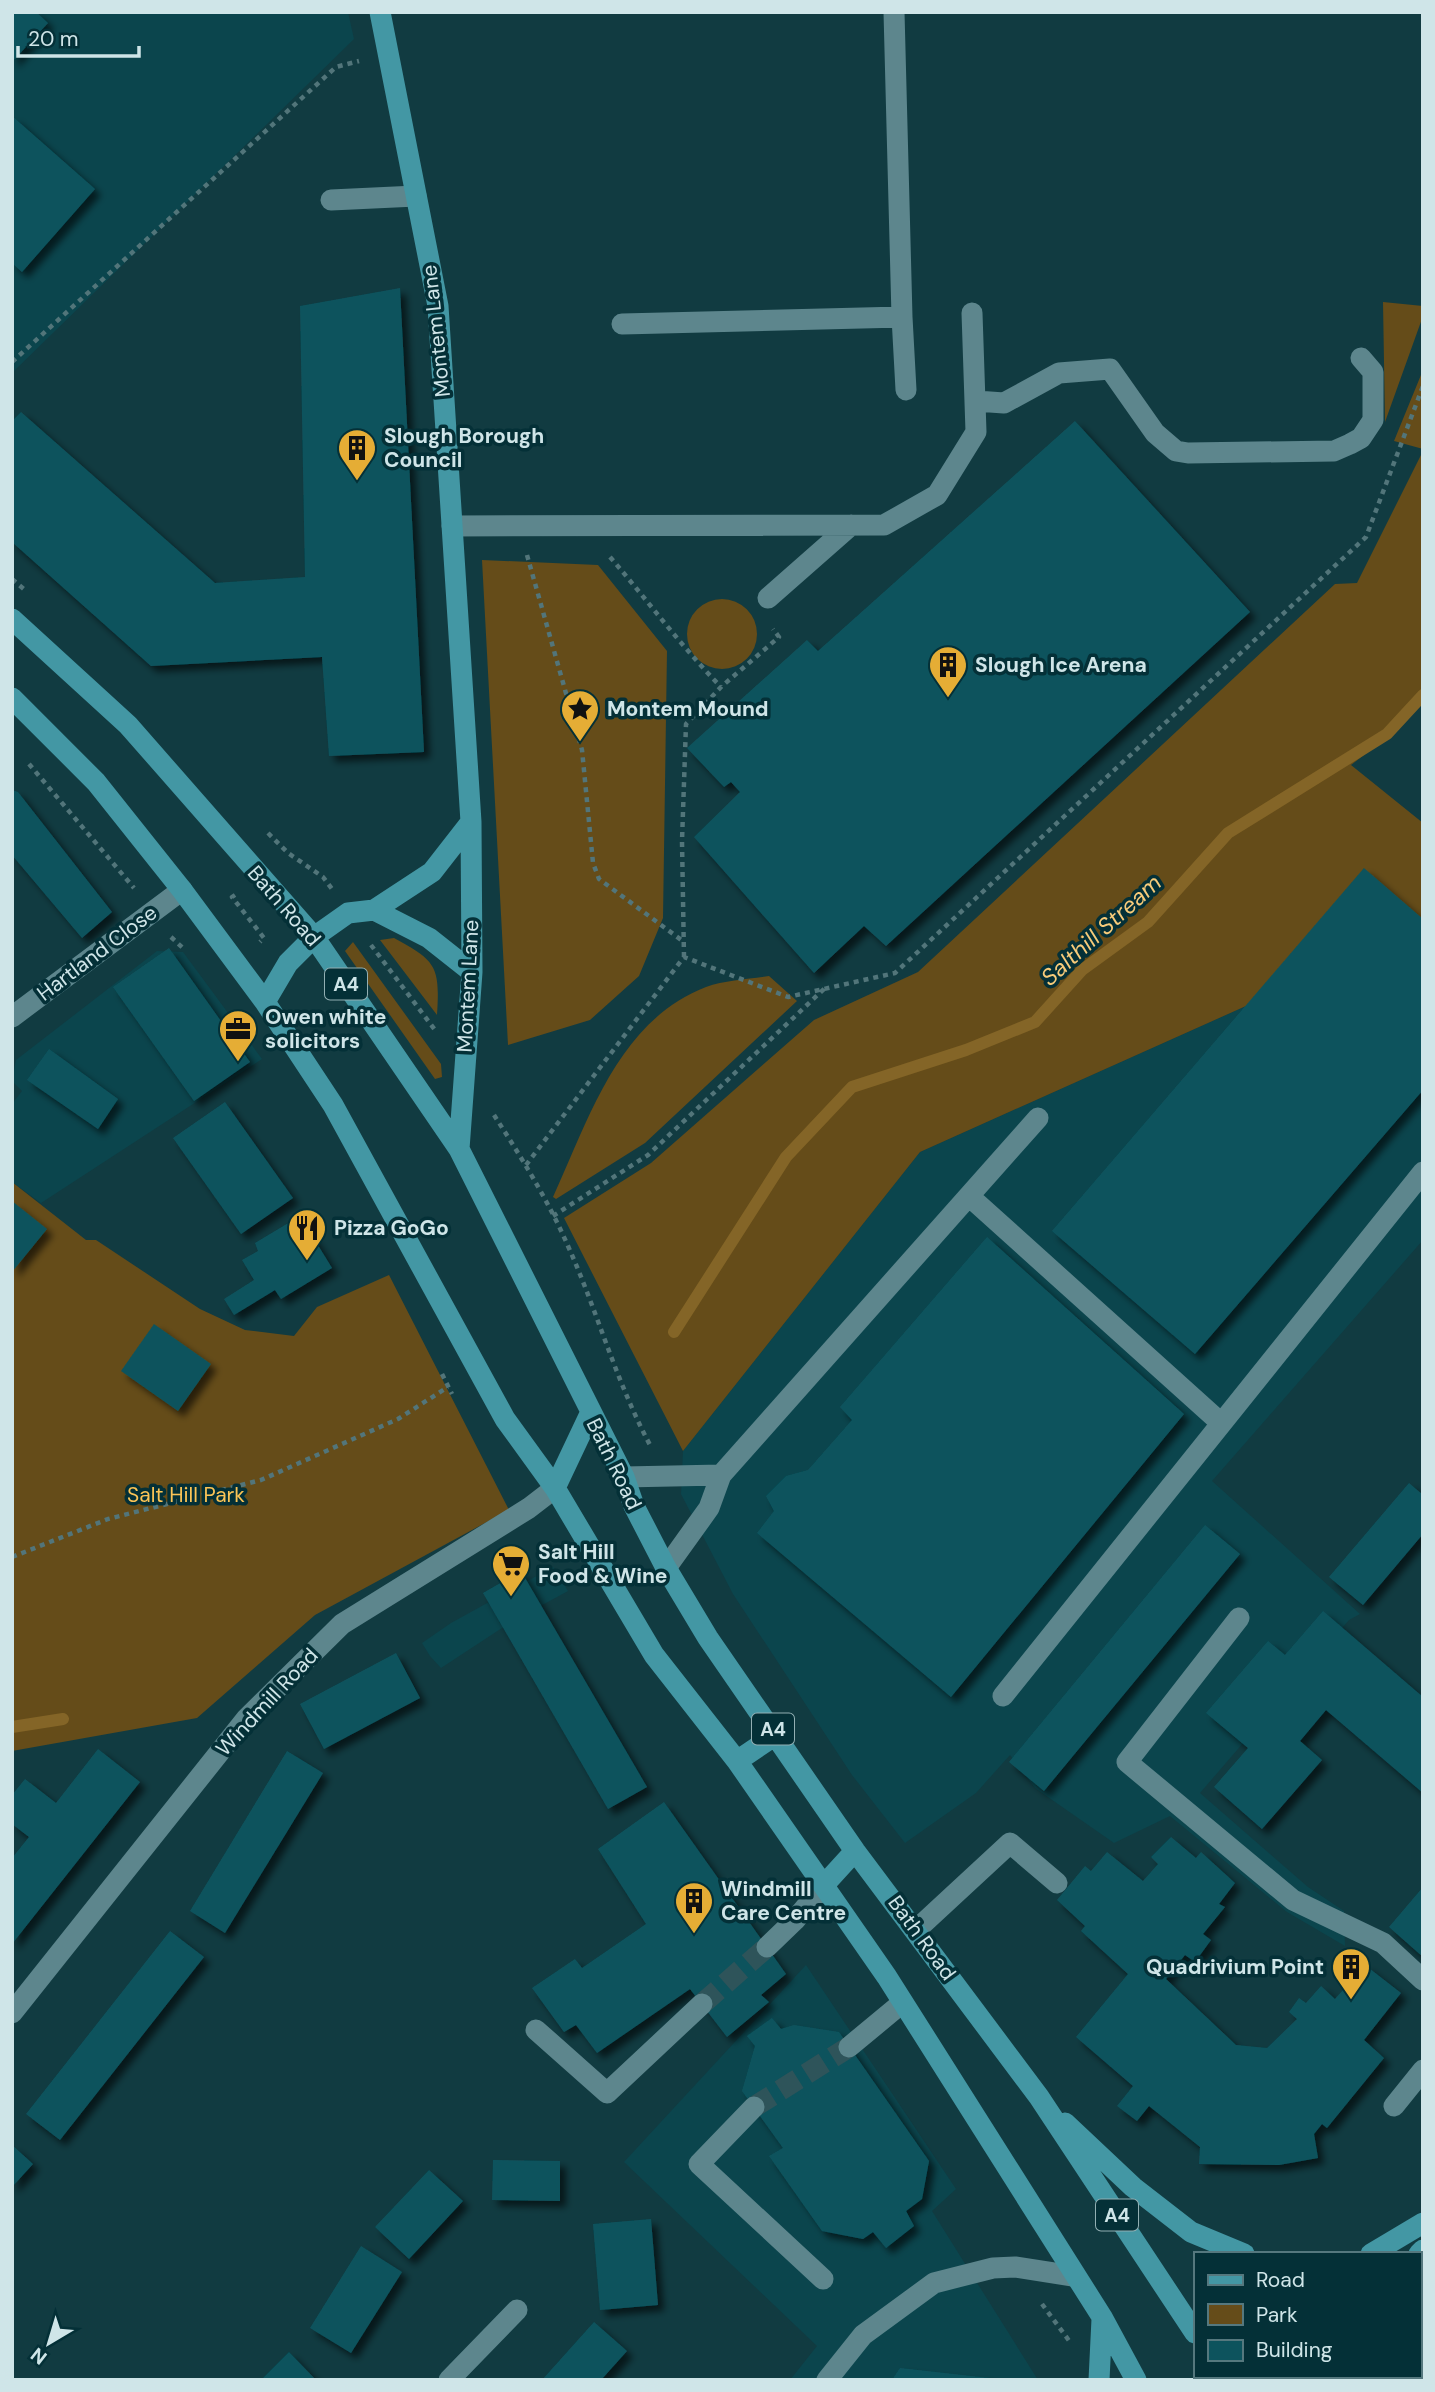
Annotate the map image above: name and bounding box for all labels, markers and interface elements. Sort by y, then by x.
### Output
scale bar [18,14,138,58]
text: 20 m [28,25,79,53]
street label: Montem Lane [415,263,457,399]
place label: Slough Borough Council [384,422,544,474]
building icon: Slough Borough Council [336,427,378,482]
building icon: Slough Ice Arena [927,644,969,699]
place label: Slough Ice Arena [975,651,1147,679]
place icon: Montem Mound [559,688,601,743]
place label: Montem Mound [607,695,769,723]
street label: Bath Road [241,860,327,952]
water label: Salthill Stream [1034,868,1168,992]
street label: Hartland Close [31,899,163,1007]
street label: Montem Lane [451,919,485,1053]
road number: A4 [325,968,367,1000]
place label: Owen white solicitors [265,1003,386,1055]
office icon: Owen white solicitors [217,1008,259,1063]
restaurant icon: Pizza GoGo [286,1207,328,1262]
place label: Pizza GoGo [334,1214,449,1242]
street label: Bath Road [580,1414,648,1514]
park label: Salt Hill Park [127,1481,245,1509]
place label: Salt Hill Food & Wine [538,1538,668,1590]
supermarket icon: Salt Hill Food & Wine [490,1543,532,1598]
street label: Windmill Road [210,1642,324,1762]
road number: A4 [752,1714,794,1744]
place label: Windmill Care Centre [721,1875,846,1927]
building icon: Windmill Care Centre [673,1880,715,1935]
street label: Bath Road [882,1890,962,1986]
building icon: Quadrivium Point [1330,1946,1372,2001]
place label: Quadrivium Point [1146,1953,1324,1981]
road number: A4 [1096,2200,1138,2230]
legend [1194,2252,1421,2378]
text: Road [1256,2266,1305,2294]
text: Park [1256,2301,1298,2329]
north arrow [14,2308,84,2378]
text: Building [1256,2336,1333,2364]
text: N [26,2342,52,2370]

